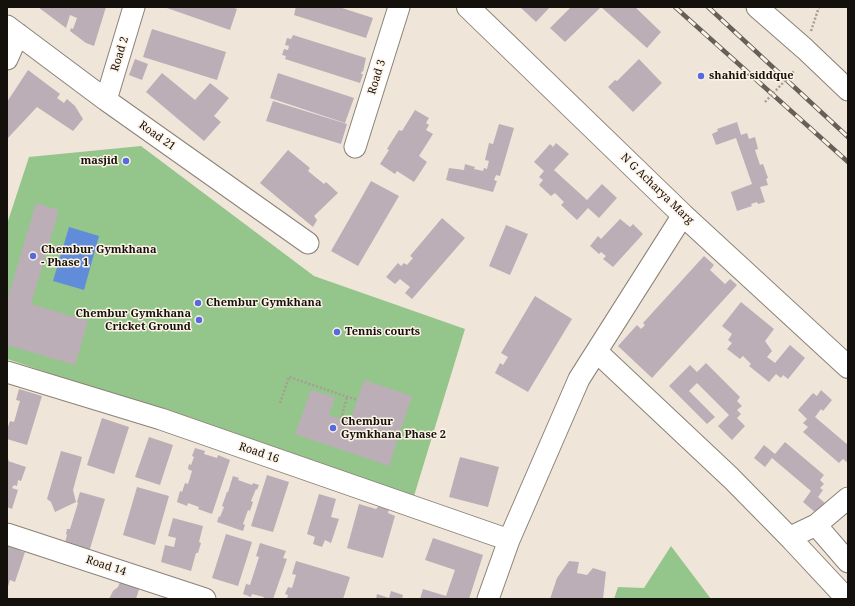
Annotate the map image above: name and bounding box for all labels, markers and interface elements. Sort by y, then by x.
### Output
street label: Road 2 [108,35,132,73]
street label: Road 3 [365,58,389,96]
place label: shahid siddque [709,69,794,83]
marker: shahid siddque [696,71,706,81]
street label: Road 21 [136,119,178,153]
street label: N G Acharya Marg [618,151,696,227]
place label: masjid [80,154,118,168]
marker: masjid [121,156,131,166]
place label: Chembur Gymkhana - Phase 1 [41,243,156,269]
marker: Chembur Gymkhana - Phase 1 [28,251,38,261]
place label: Chembur Gymkhana [206,296,321,310]
marker: Chembur Gymkhana [193,298,203,308]
place label: Chembur Gymkhana Cricket Ground [76,307,191,333]
marker: Chembur Gymkhana Cricket Ground [194,315,204,325]
place label: Tennis courts [345,325,420,339]
marker: Tennis courts [332,327,342,337]
place label: Chembur Gymkhana Phase 2 [341,415,446,441]
marker: Chembur Gymkhana Phase 2 [328,423,338,433]
street label: Road 16 [237,440,281,466]
street label: Road 14 [84,553,128,579]

